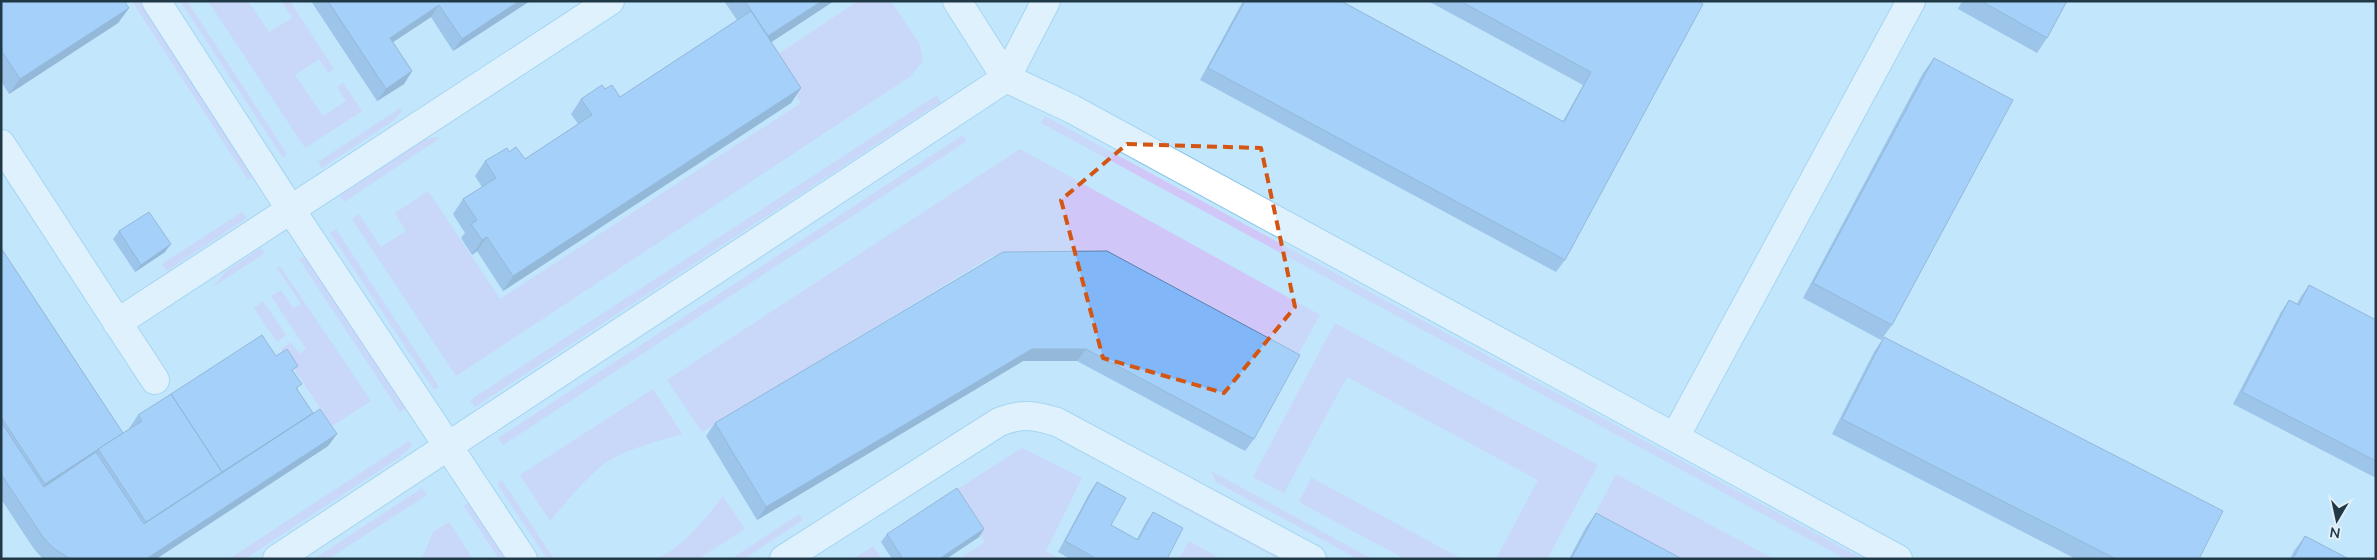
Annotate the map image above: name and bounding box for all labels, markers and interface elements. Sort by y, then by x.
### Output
north arrow [2312,495,2362,545]
text: N [2328,523,2342,543]

